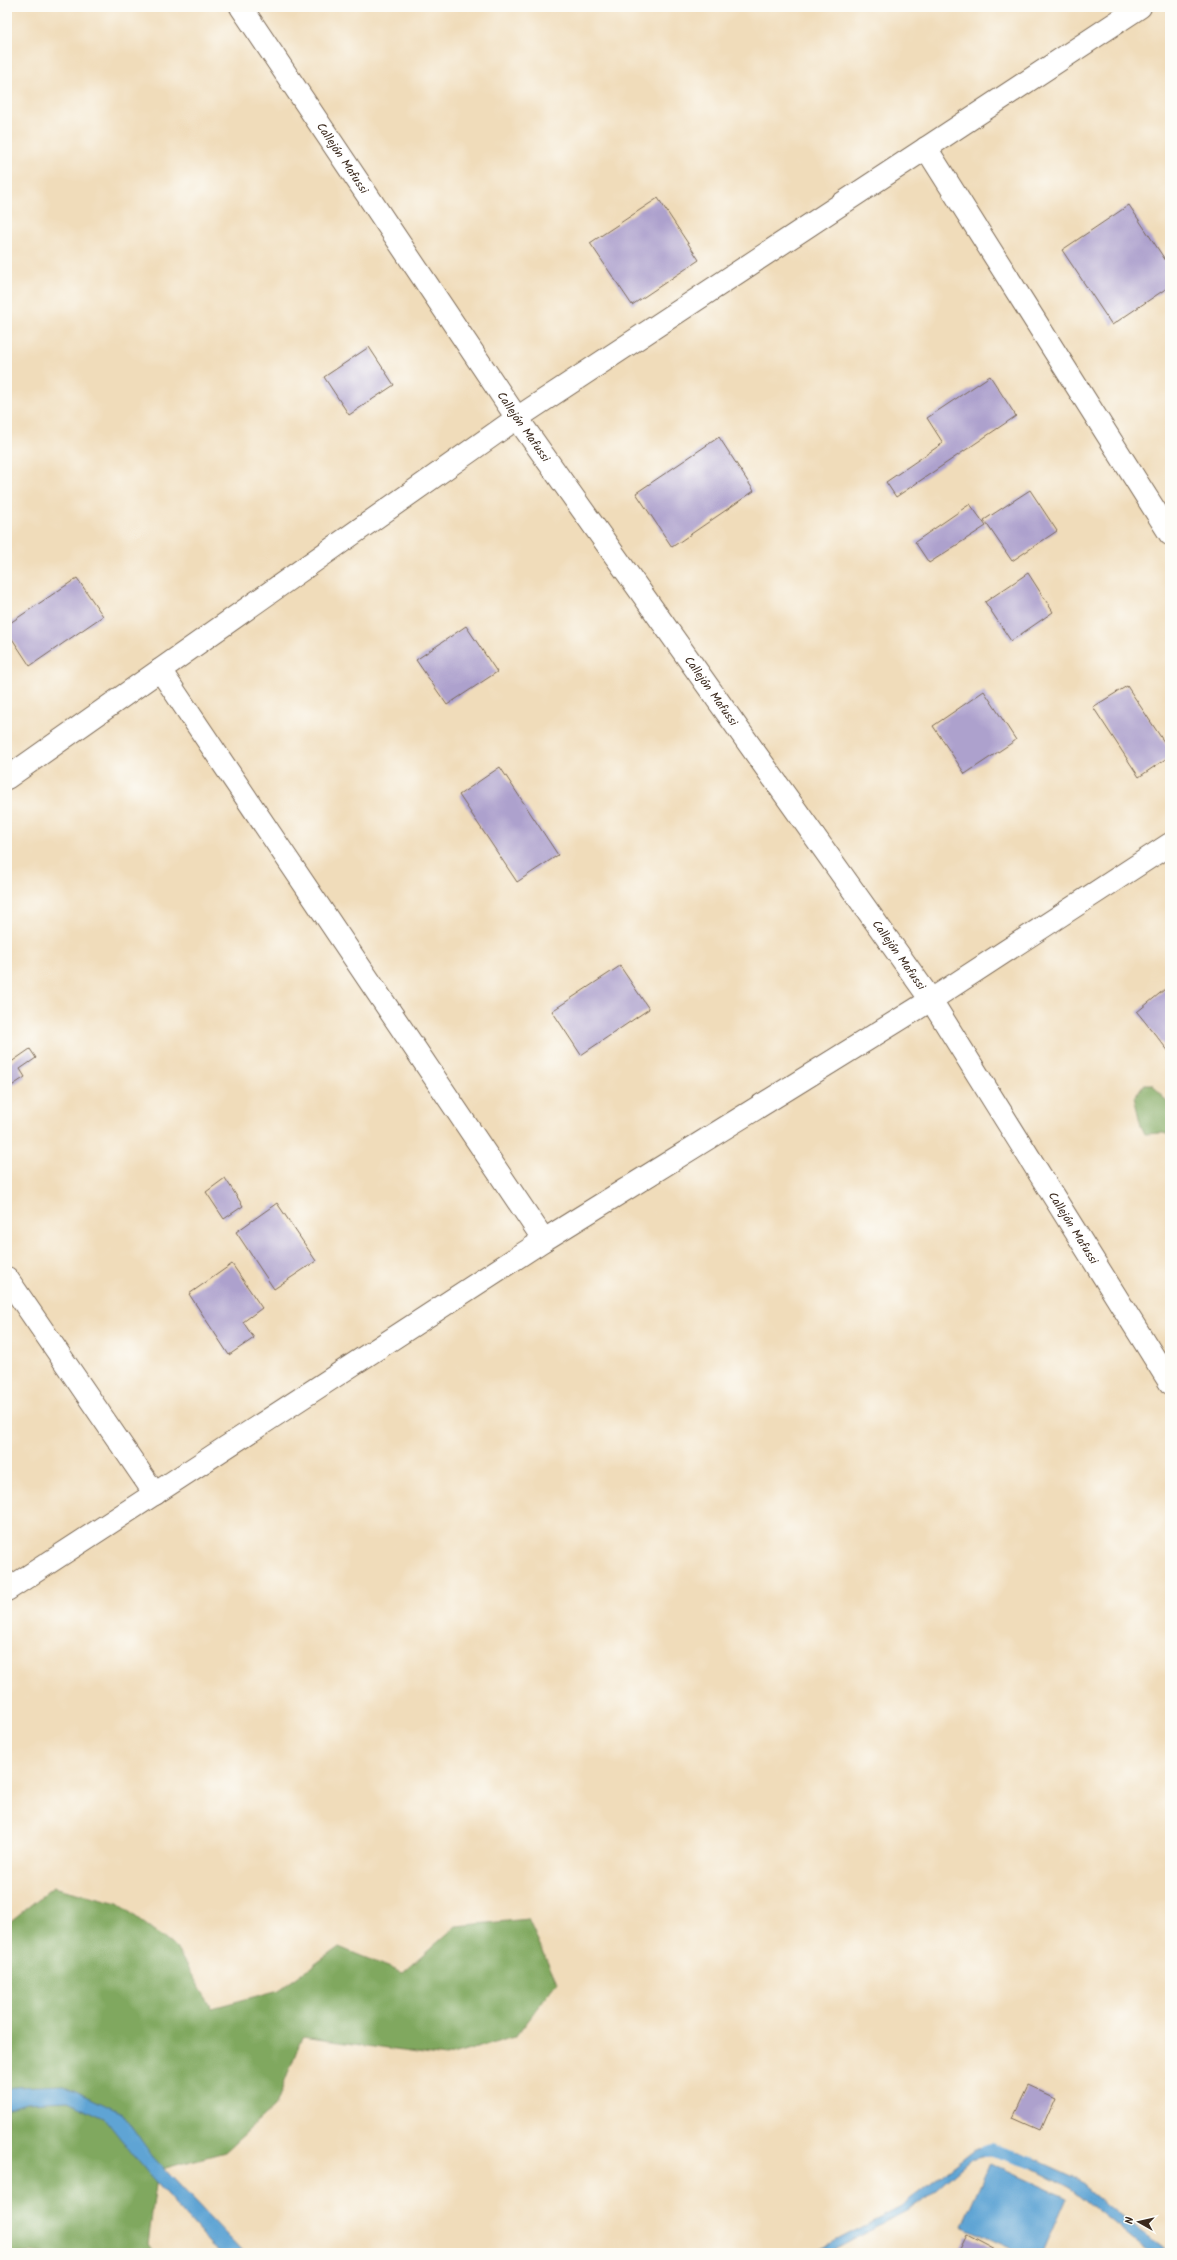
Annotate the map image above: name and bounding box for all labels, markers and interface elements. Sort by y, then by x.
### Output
street label: Callejón Mafussi [312,119,374,199]
street label: Callejón Mafussi [492,388,556,467]
street label: Callejón Mafussi [680,652,743,731]
street label: Callejón Mafussi [867,916,931,995]
street label: Callejón Mafussi [1043,1188,1104,1269]
north arrow [1119,2202,1159,2242]
text: N [1121,2216,1139,2225]

